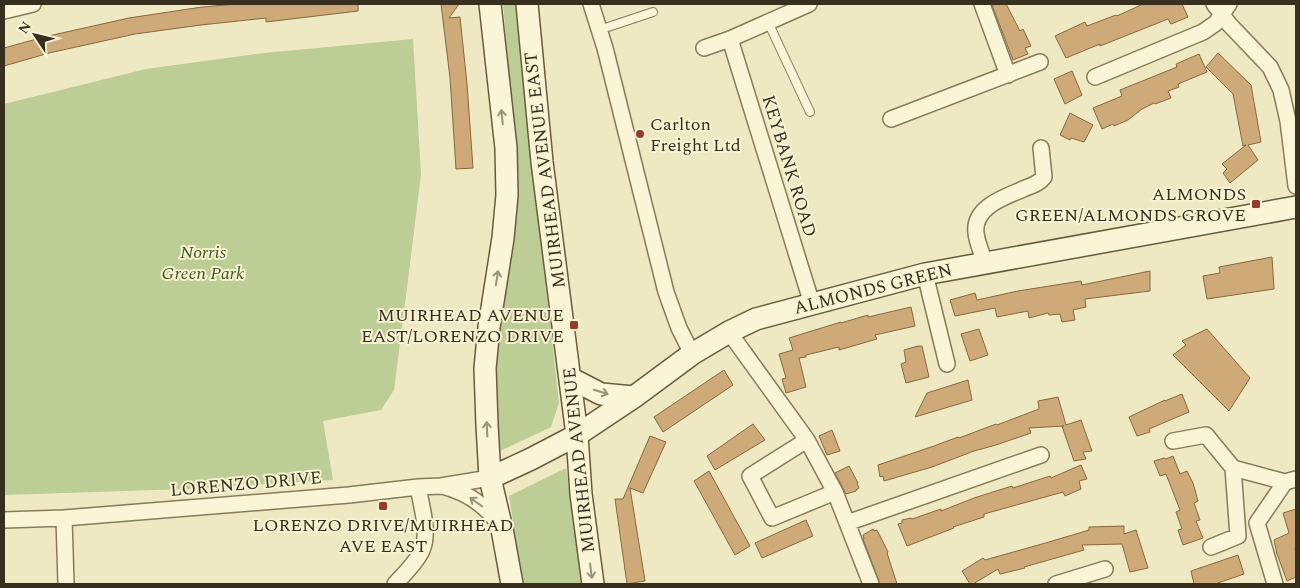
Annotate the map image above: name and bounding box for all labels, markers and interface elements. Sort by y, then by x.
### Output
north arrow [10,10,60,60]
text: N [13,17,37,39]
street label: MUIRHEAD AVENUE EAST [517,50,573,290]
street label: KEYBANK ROAD [755,92,823,240]
one-way arrow [497,109,507,125]
place label: Carlton Freight Ltd [650,111,741,159]
marker: Carlton Freight Ltd [634,128,646,140]
place label: ALMONDS GREEN/ALMONDS GROVE [1015,181,1246,229]
marker: ALMONDS GREEN/ALMONDS GROVE [1250,198,1262,210]
park label: Norris Green Park [162,239,245,287]
street label: ALMONDS GREEN [791,256,955,322]
one-way arrow [492,271,502,287]
place label: MUIRHEAD AVENUE EAST/LORENZO DRIVE [361,302,564,350]
marker: MUIRHEAD AVENUE EAST/LORENZO DRIVE [568,319,580,331]
street label: MUIRHEAD AVENUE [556,366,602,554]
one-way arrow [593,388,608,397]
one-way arrow [483,421,492,437]
street label: LORENZO DRIVE [169,464,323,504]
one-way arrow [469,497,483,507]
marker: LORENZO DRIVE/MUIRHEAD AVE EAST [377,500,389,512]
place label: LORENZO DRIVE/MUIRHEAD AVE EAST [253,512,513,560]
one-way arrow [586,562,596,578]

